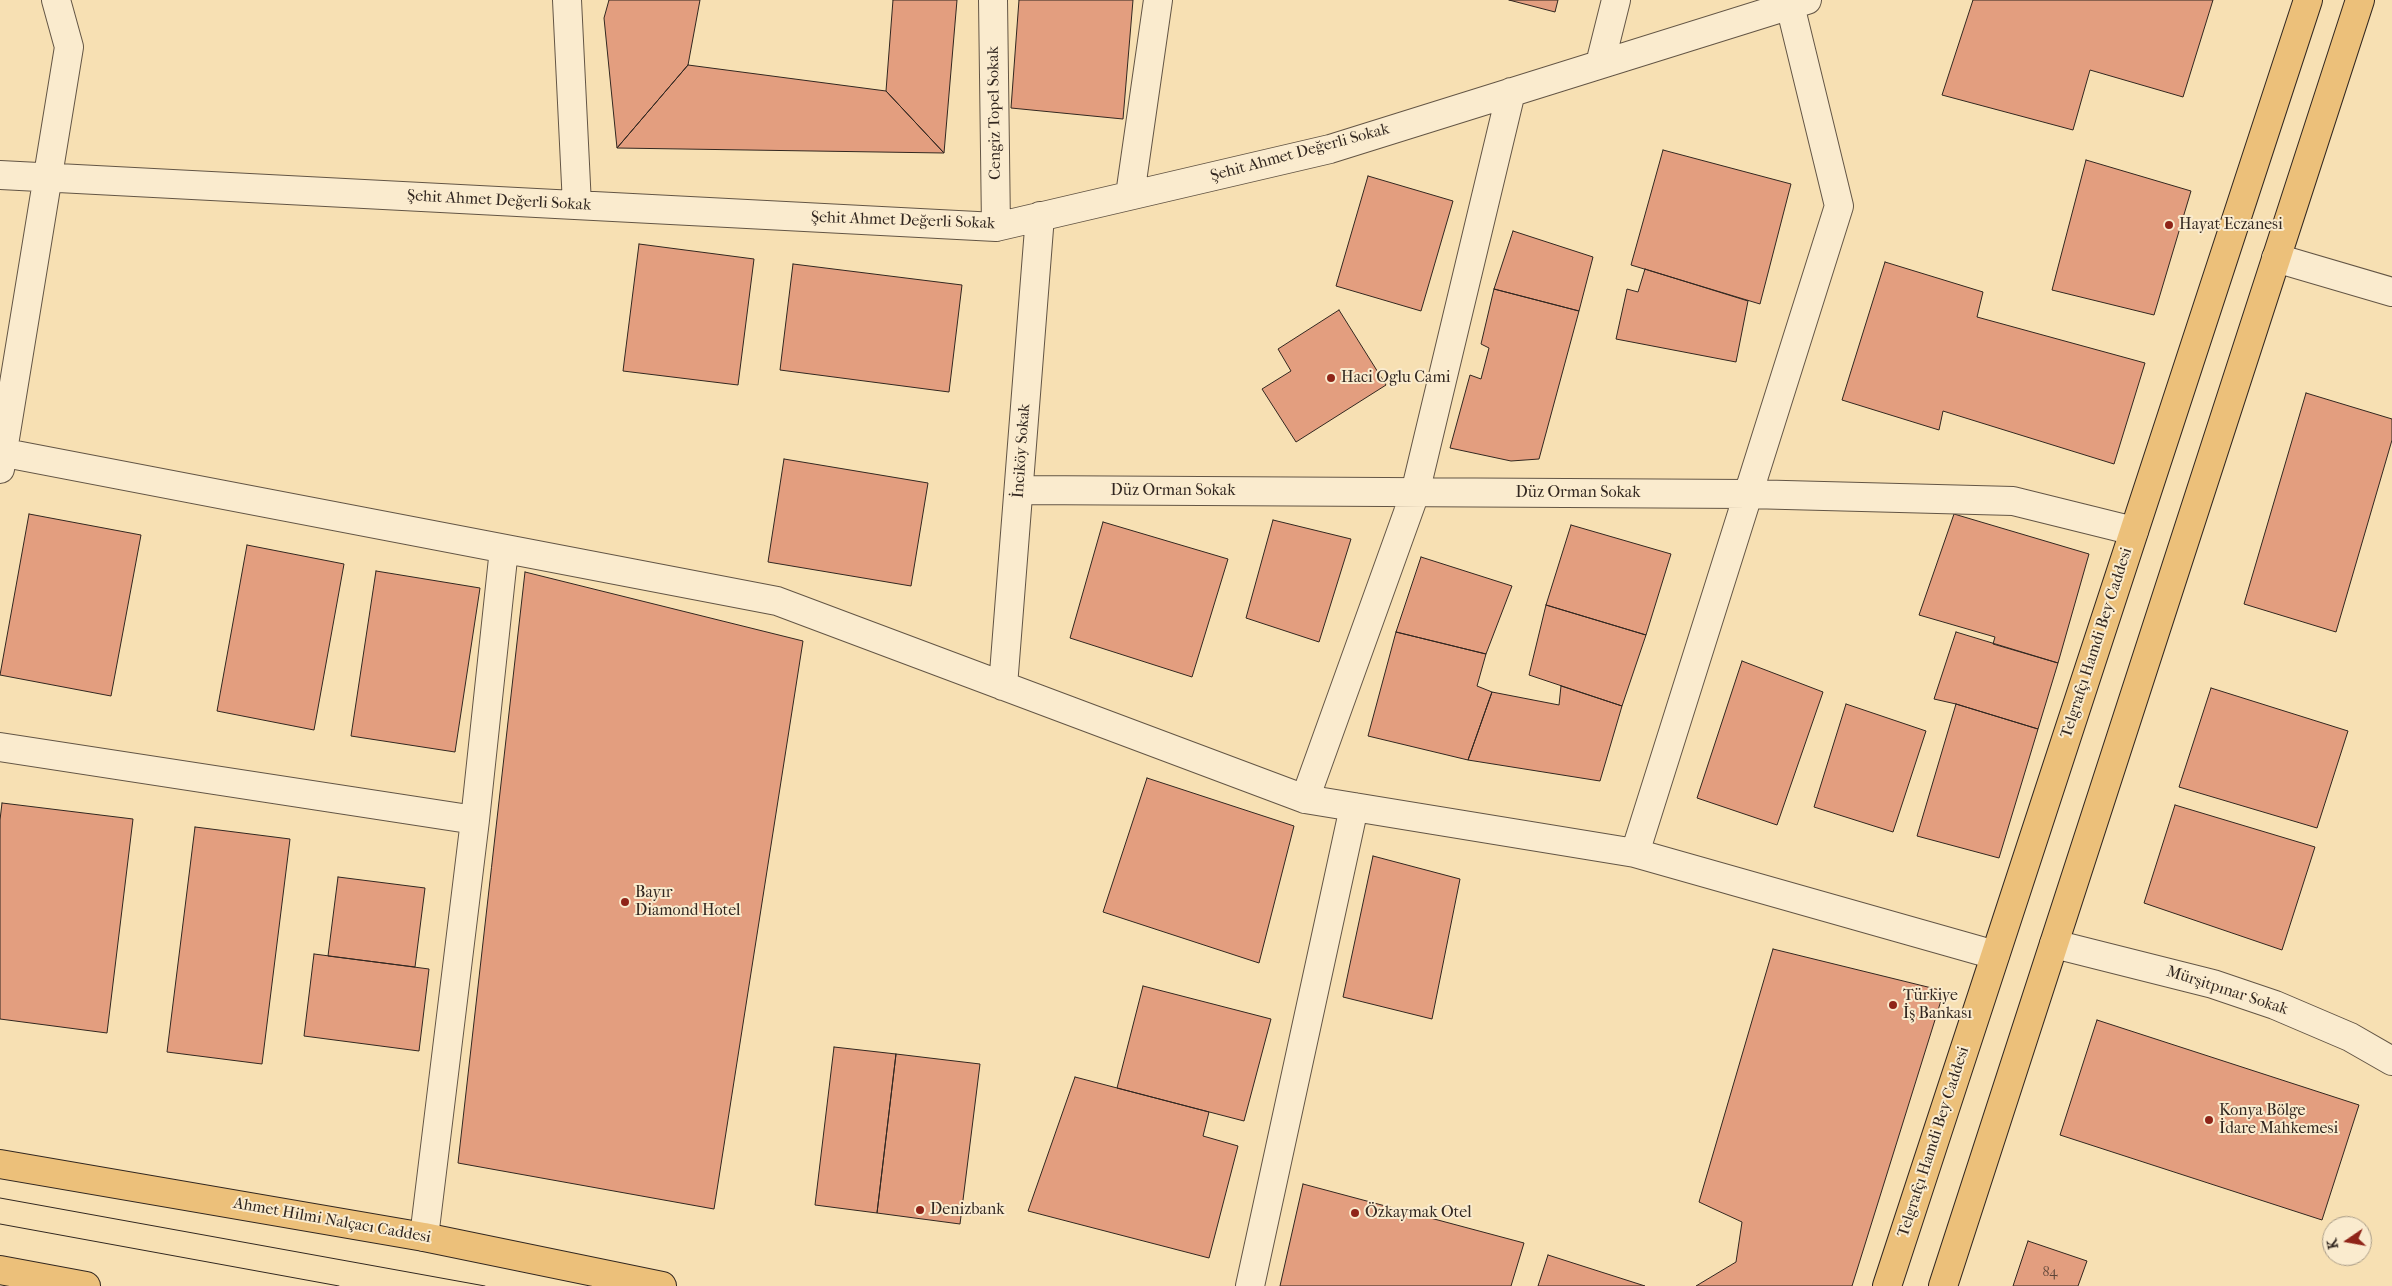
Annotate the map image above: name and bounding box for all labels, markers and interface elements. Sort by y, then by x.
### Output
street label: Cengiz Topel Sokak [984,46,1006,180]
street label: Şehit Ahmet Değerli Sokak [1208,120,1392,186]
street label: Şehit Ahmet Değerli Sokak [406,187,592,215]
street label: Şehit Ahmet Değerli Sokak [810,208,996,234]
place label: Hayat Eczanesi [2179,215,2283,235]
marker: Hayat Eczanesi [2163,219,2175,231]
place label: Haci Oglu Cami [1341,368,1450,388]
marker: Haci Oglu Cami [1325,372,1337,384]
street label: İnciköy Sokak [1009,403,1035,499]
street label: Düz Orman Sokak [1111,481,1235,501]
street label: Düz Orman Sokak [1516,483,1640,503]
street label: Telgrafçı Hamdi Bey Caddesi [2057,545,2137,741]
place label: Bayır Diamond Hotel [635,883,740,921]
marker: Bayır Diamond Hotel [619,896,631,908]
street label: Mürşitpınar Sokak [2164,962,2290,1020]
place label: Türkiye İş Bankası [1903,986,1972,1024]
marker: Türkiye İş Bankası [1887,999,1899,1011]
street label: Telgrafçı Hamdi Bey Caddesi [1894,1044,1974,1240]
place label: Konya Bölge İdare Mahkemesi [2219,1101,2338,1139]
marker: Konya Bölge İdare Mahkemesi [2203,1114,2215,1126]
street label: Ahmet Hilmi Nalçacı Caddesi [232,1194,432,1248]
place label: Denizbank [930,1200,1005,1220]
place label: Özkaymak Otel [1365,1203,1472,1223]
marker: Denizbank [914,1204,926,1216]
marker: Özkaymak Otel [1349,1207,1361,1219]
north arrow [2322,1216,2372,1266]
text: K [2323,1237,2342,1251]
house number: 84 [2042,1265,2058,1281]

